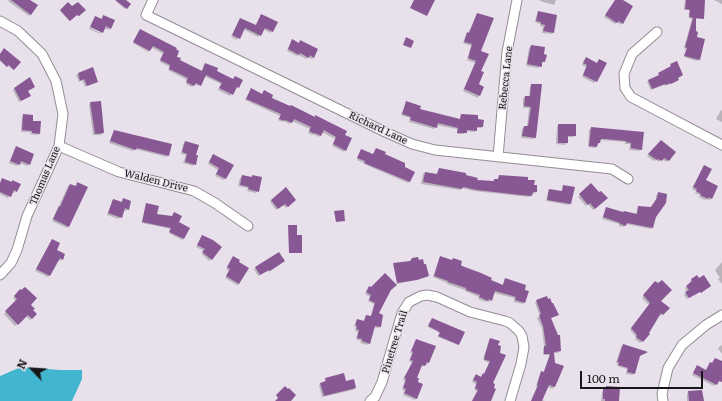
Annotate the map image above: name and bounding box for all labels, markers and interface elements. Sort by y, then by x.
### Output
street label: Rebecca Lane [497,46,515,110]
street label: Richard Lane [347,109,409,147]
street label: Thomas Lane [27,145,63,207]
street label: Walden Drive [123,167,189,195]
street label: Pinetree Trail [380,309,410,375]
north arrow [12,349,52,389]
text: N [12,356,30,372]
scale bar [582,363,705,389]
text: 100 m [587,369,620,387]

